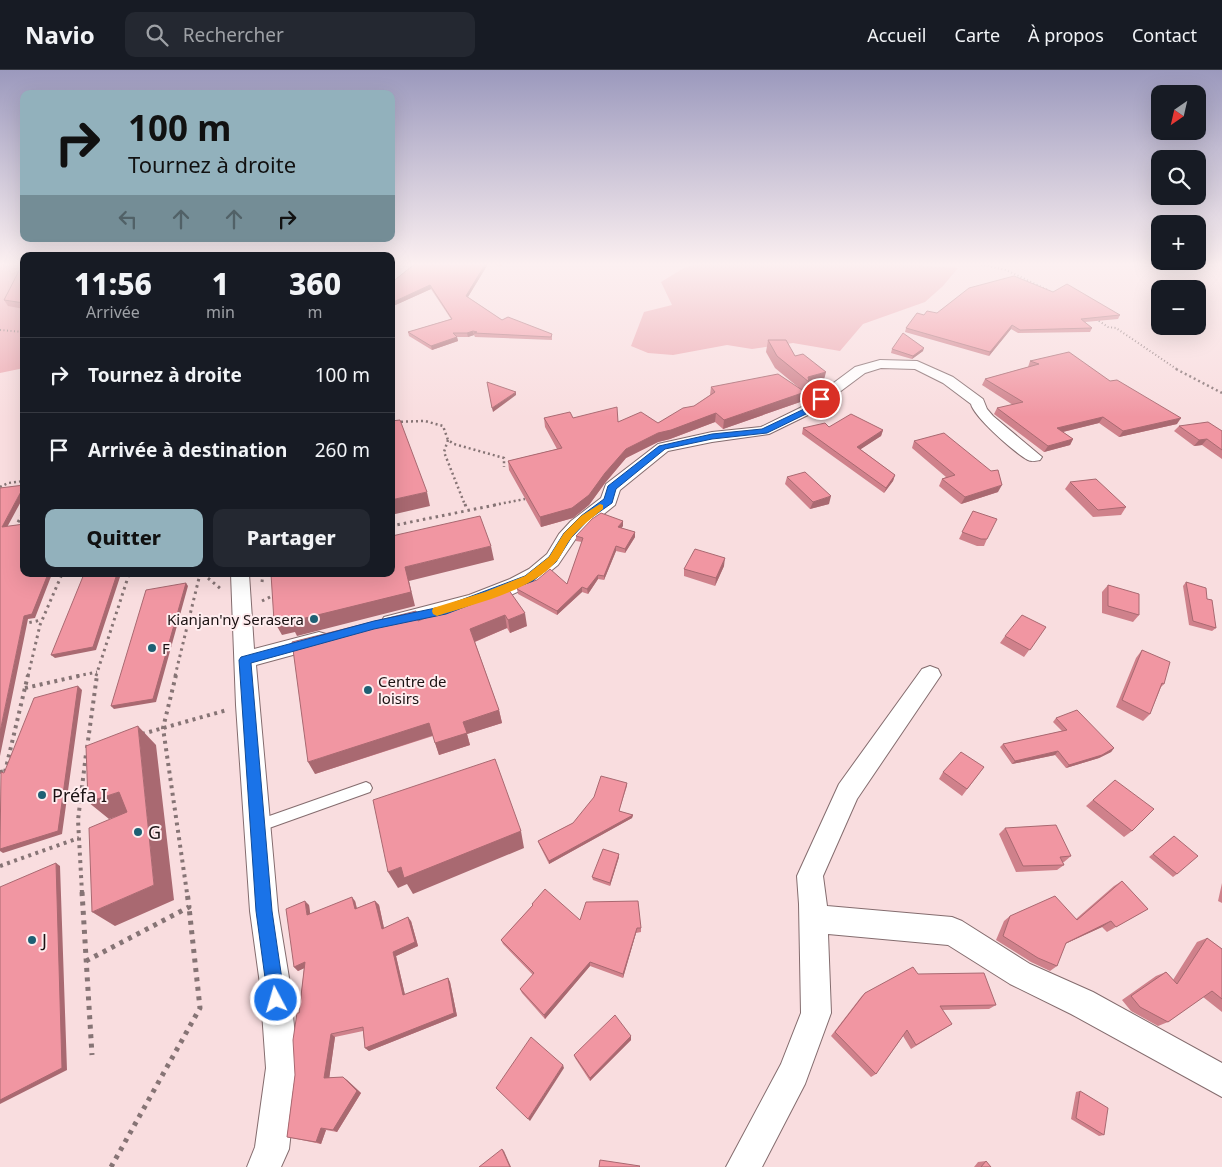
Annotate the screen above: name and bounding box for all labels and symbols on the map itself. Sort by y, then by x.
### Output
north arrow [1151,85,1206,140]
pin [800,378,842,420]
place label: Kianjan'ny Serasera [167,609,304,629]
marker: Kianjan'ny Serasera [308,613,320,625]
place label: F [162,638,170,658]
marker: F [146,642,158,654]
place label: Centre de loisirs [378,671,447,708]
marker: Centre de loisirs [362,684,374,696]
place label: Préfa I [52,783,107,807]
marker: Préfa I [36,789,48,801]
place label: G [148,820,161,844]
marker: G [132,826,144,838]
place label: J [40,928,47,952]
marker: J [26,934,38,946]
position arrow [249,973,301,1025]

